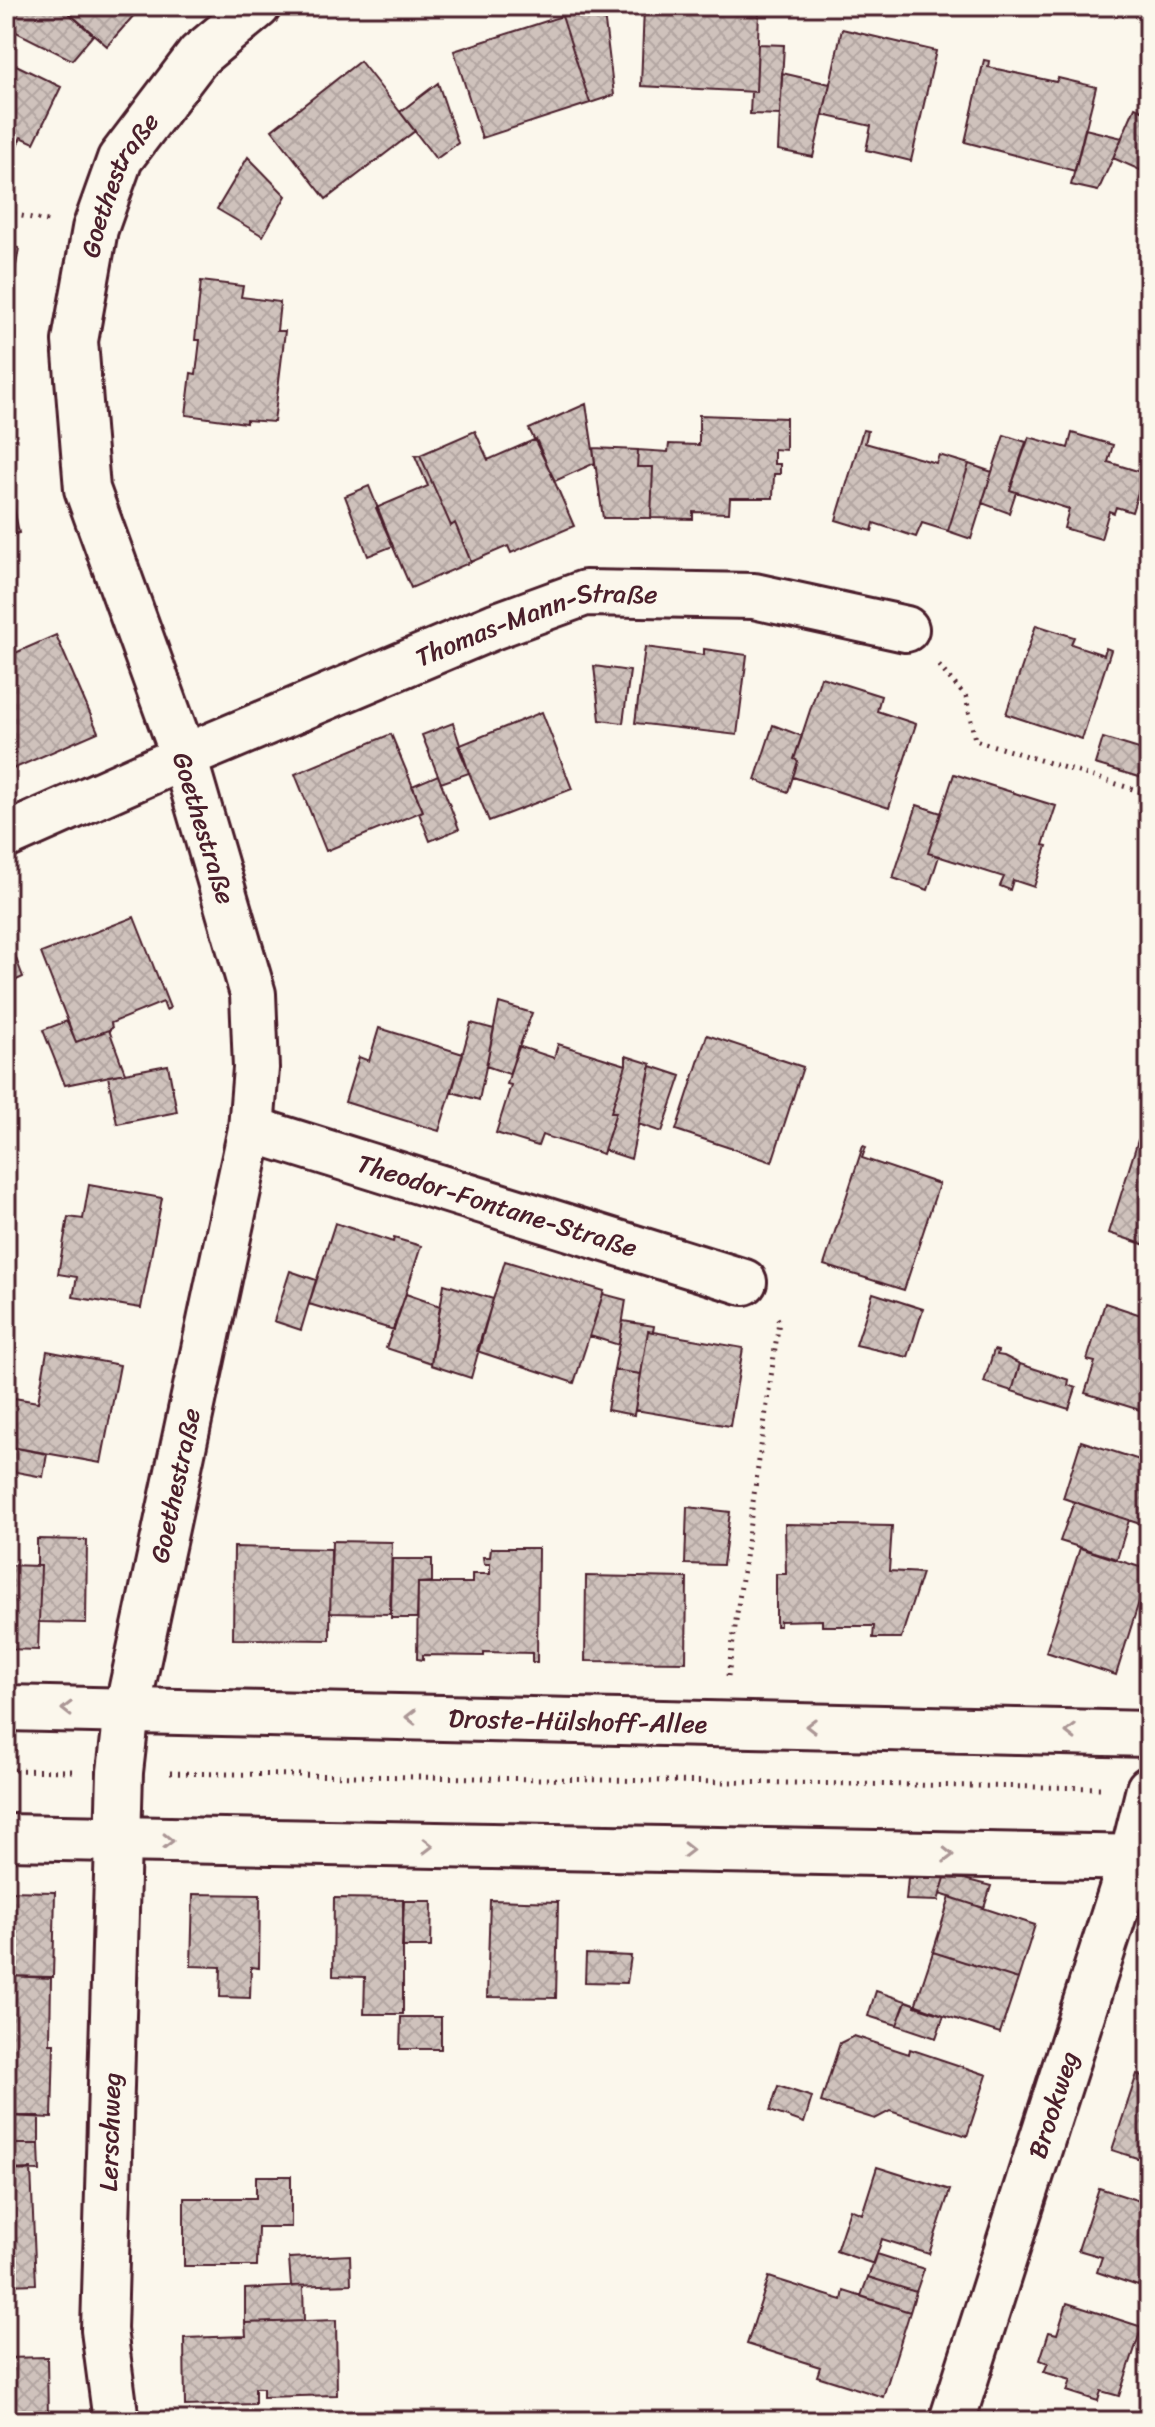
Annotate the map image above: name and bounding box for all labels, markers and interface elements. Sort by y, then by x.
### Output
street label: Goethestraße [67,102,171,261]
street label: Thomas-Mann-Straße [408,569,658,680]
street label: Goethestraße [159,746,249,910]
street label: Theodor-Fontane-Straße [351,1140,643,1271]
street label: Goethestraße [136,1404,214,1567]
street label: Droste-Hülshoff-Allee [448,1695,708,1747]
one-way arrow [60,1701,73,1718]
one-way arrow [404,1708,417,1726]
one-way arrow [804,1717,817,1734]
one-way arrow [1064,1723,1077,1740]
one-way arrow [162,1832,175,1850]
one-way arrow [422,1837,435,1854]
one-way arrow [682,1841,695,1859]
one-way arrow [942,1846,955,1864]
street label: Brookweg [1014,2045,1092,2165]
street label: Lerschweg [85,2072,134,2192]

